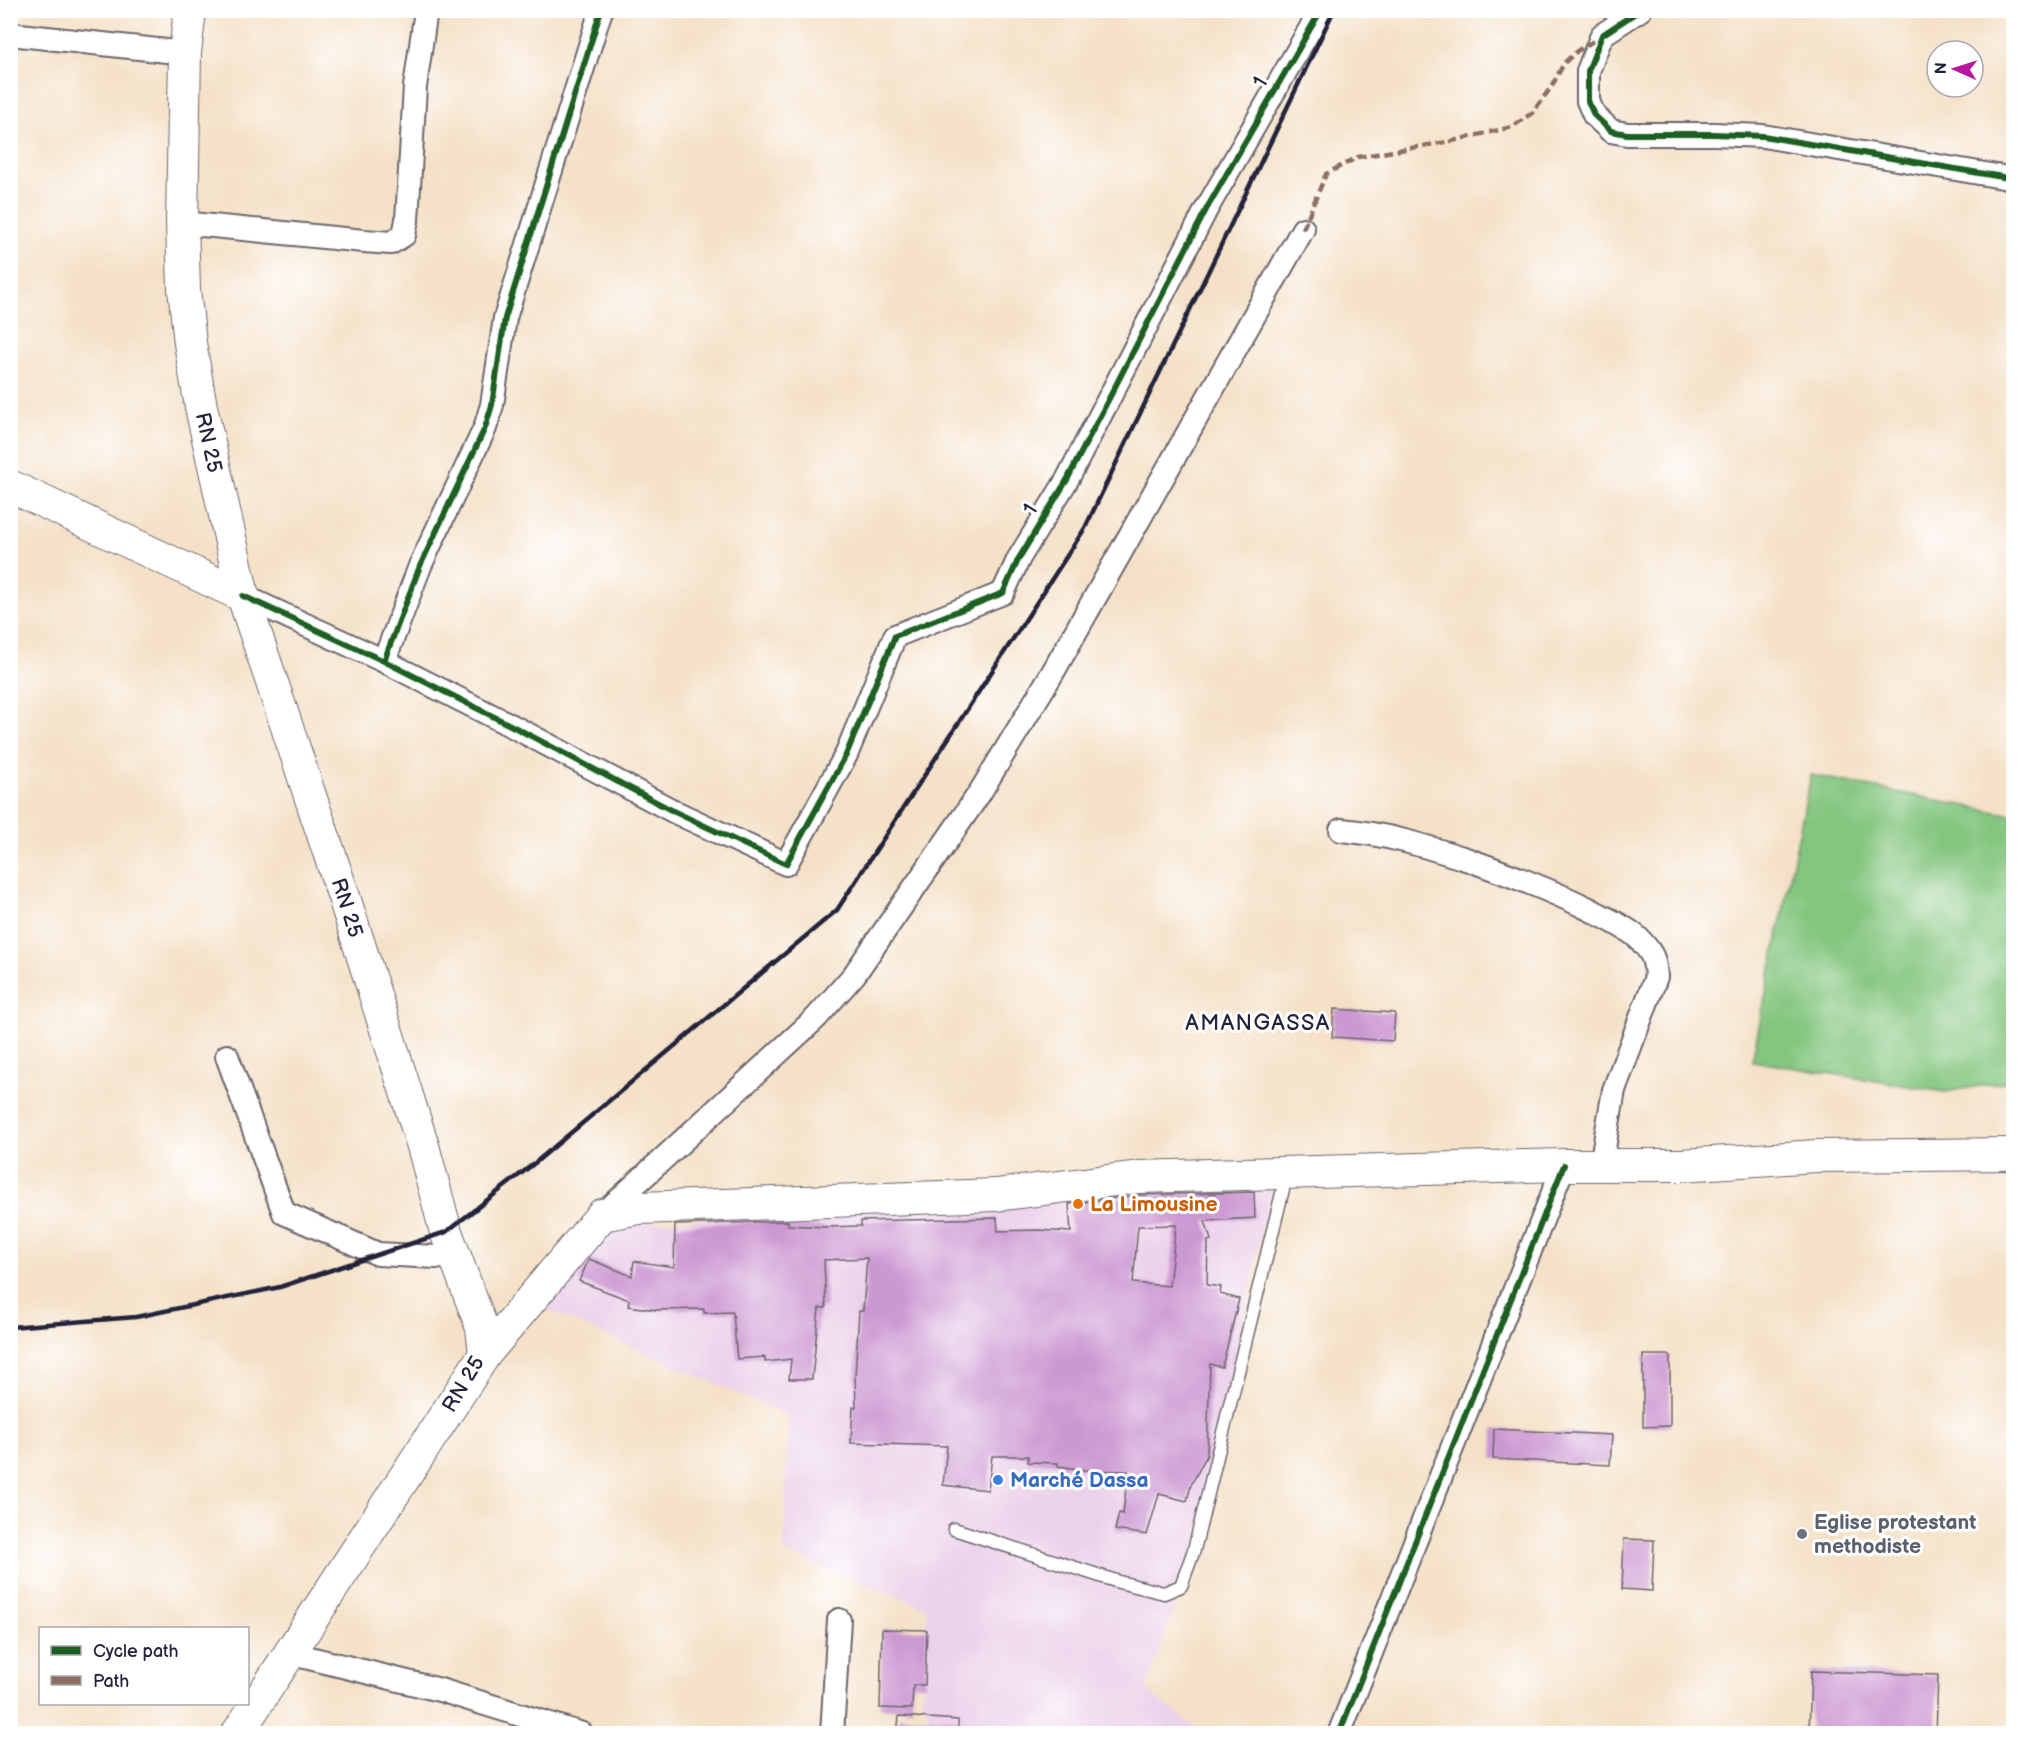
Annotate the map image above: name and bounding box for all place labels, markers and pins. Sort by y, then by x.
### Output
place label: La Limousine [1090,1192,1218,1217]
marker: La Limousine [1071,1197,1085,1211]
place label: Marché Dassa [1010,1468,1149,1493]
marker: Marché Dassa [991,1473,1005,1487]
place label: Eglise protestant methodiste [1814,1510,1976,1559]
marker: Eglise protestant methodiste [1795,1527,1809,1541]

